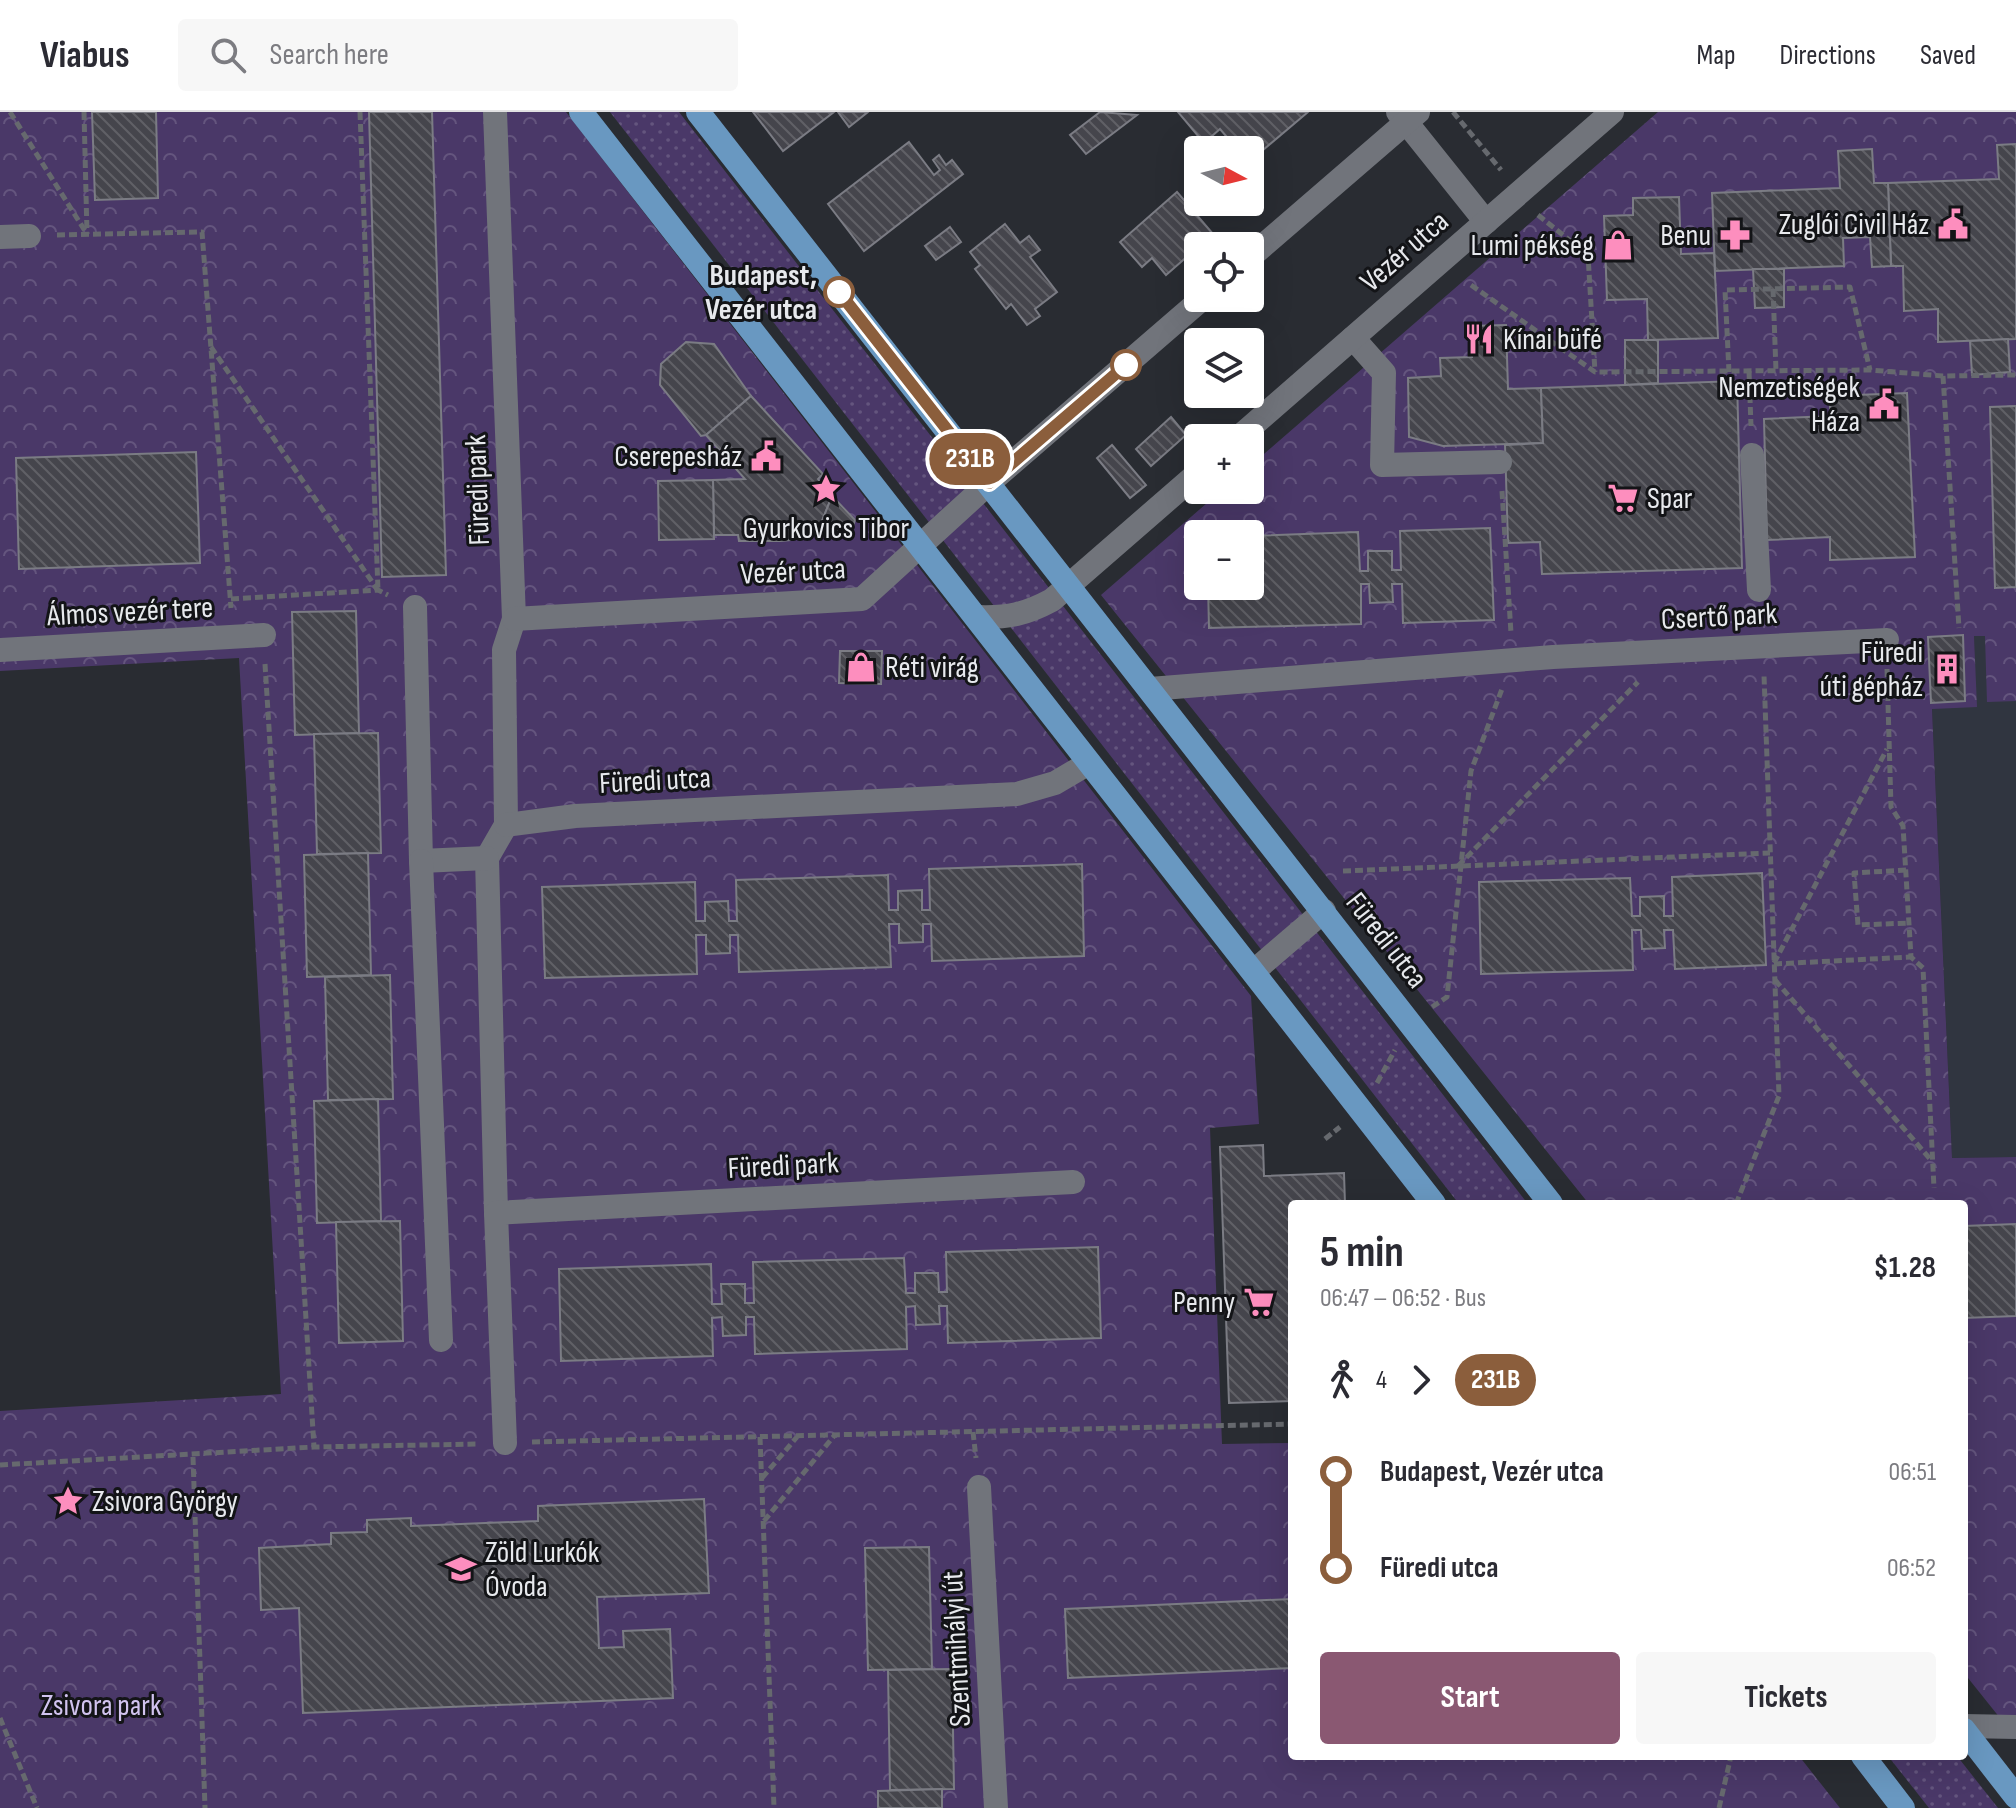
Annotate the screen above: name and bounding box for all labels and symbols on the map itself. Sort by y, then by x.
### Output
north arrow [1184,136,1264,216]
street label: Vezér utca [1353,204,1456,300]
place label: Zuglói Civil Ház [1779,207,1929,243]
public building icon: Zuglói Civil Ház [1936,207,1970,241]
place label: Benu [1660,218,1711,254]
pharmacy icon: Benu [1718,218,1752,252]
place label: Lumi pékség [1470,228,1594,264]
shop icon: Lumi pékség [1601,228,1635,262]
place label: Budapest, Vezér utca [705,258,817,328]
marker: Budapest, Vezér utca [824,277,854,307]
restaurant icon: Kínai büfé [1462,322,1496,356]
place label: Kínai büfé [1503,322,1602,358]
unlabelled marker [1111,350,1141,380]
place label: Nemzetiségek Háza [1718,370,1861,440]
public building icon: Nemzetiségek Háza [1867,387,1901,421]
street label: Füredi park [458,433,498,546]
line badge: 231B [914,433,1026,485]
place label: Cserepesház [614,439,742,475]
public building icon: Cserepesház [749,439,783,473]
place icon: Gyurkovics Tibor [809,472,843,506]
supermarket icon: Spar [1606,481,1640,515]
place label: Spar [1647,481,1693,517]
place label: Gyurkovics Tibor [743,511,910,547]
street label: Vezér utca [740,551,846,593]
street label: Álmos vezér tere [45,590,214,634]
street label: Csertő park [1660,596,1779,638]
place label: Füredi úti gépház [1819,635,1923,705]
shop icon: Réti virág [844,650,878,684]
place label: Réti virág [885,650,979,686]
building icon: Füredi úti gépház [1930,652,1964,686]
street label: Füredi utca [598,760,712,802]
street label: Füredi utca [1338,886,1435,996]
street label: Füredi park [727,1145,840,1187]
place label: Penny [1173,1285,1235,1321]
supermarket icon: Penny [1242,1285,1276,1319]
place icon: Zsivora György [51,1484,85,1518]
place label: Zsivora György [92,1484,238,1520]
place label: Zöld Lurkók Óvoda [485,1535,600,1605]
school or university icon: Zöld Lurkók Óvoda [444,1552,478,1586]
street label: Szentmihályi út [935,1570,979,1728]
park label: Zsivora park [41,1688,162,1724]

